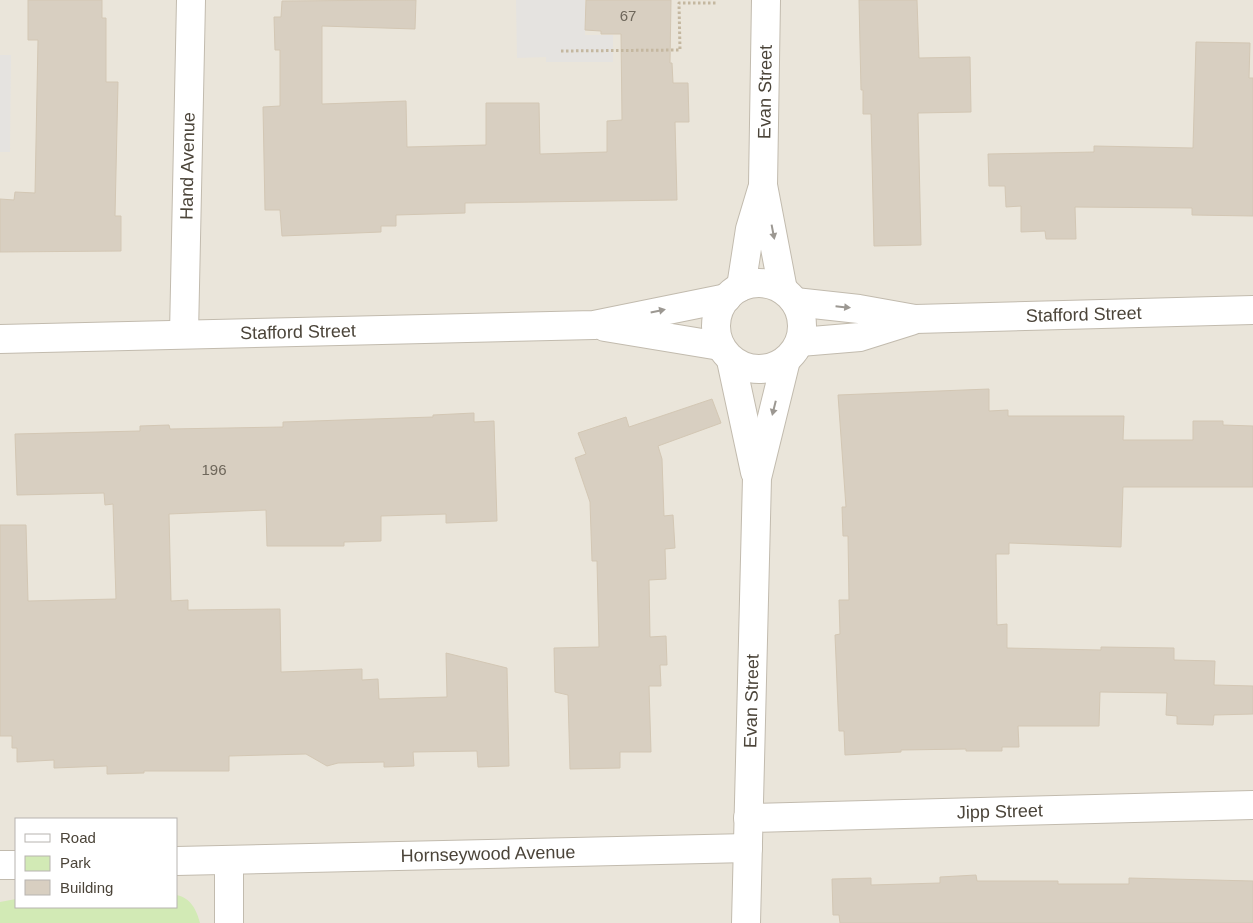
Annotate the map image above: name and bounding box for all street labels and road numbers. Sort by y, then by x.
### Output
street label: Evan Street [754,45,776,139]
street label: Hand Avenue [176,112,199,220]
street label: Stafford Street [1025,303,1142,326]
street label: Stafford Street [240,321,356,343]
street label: Evan Street [740,654,763,748]
street label: Jipp Street [957,800,1043,823]
street label: Hornseywood Avenue [400,842,576,866]

